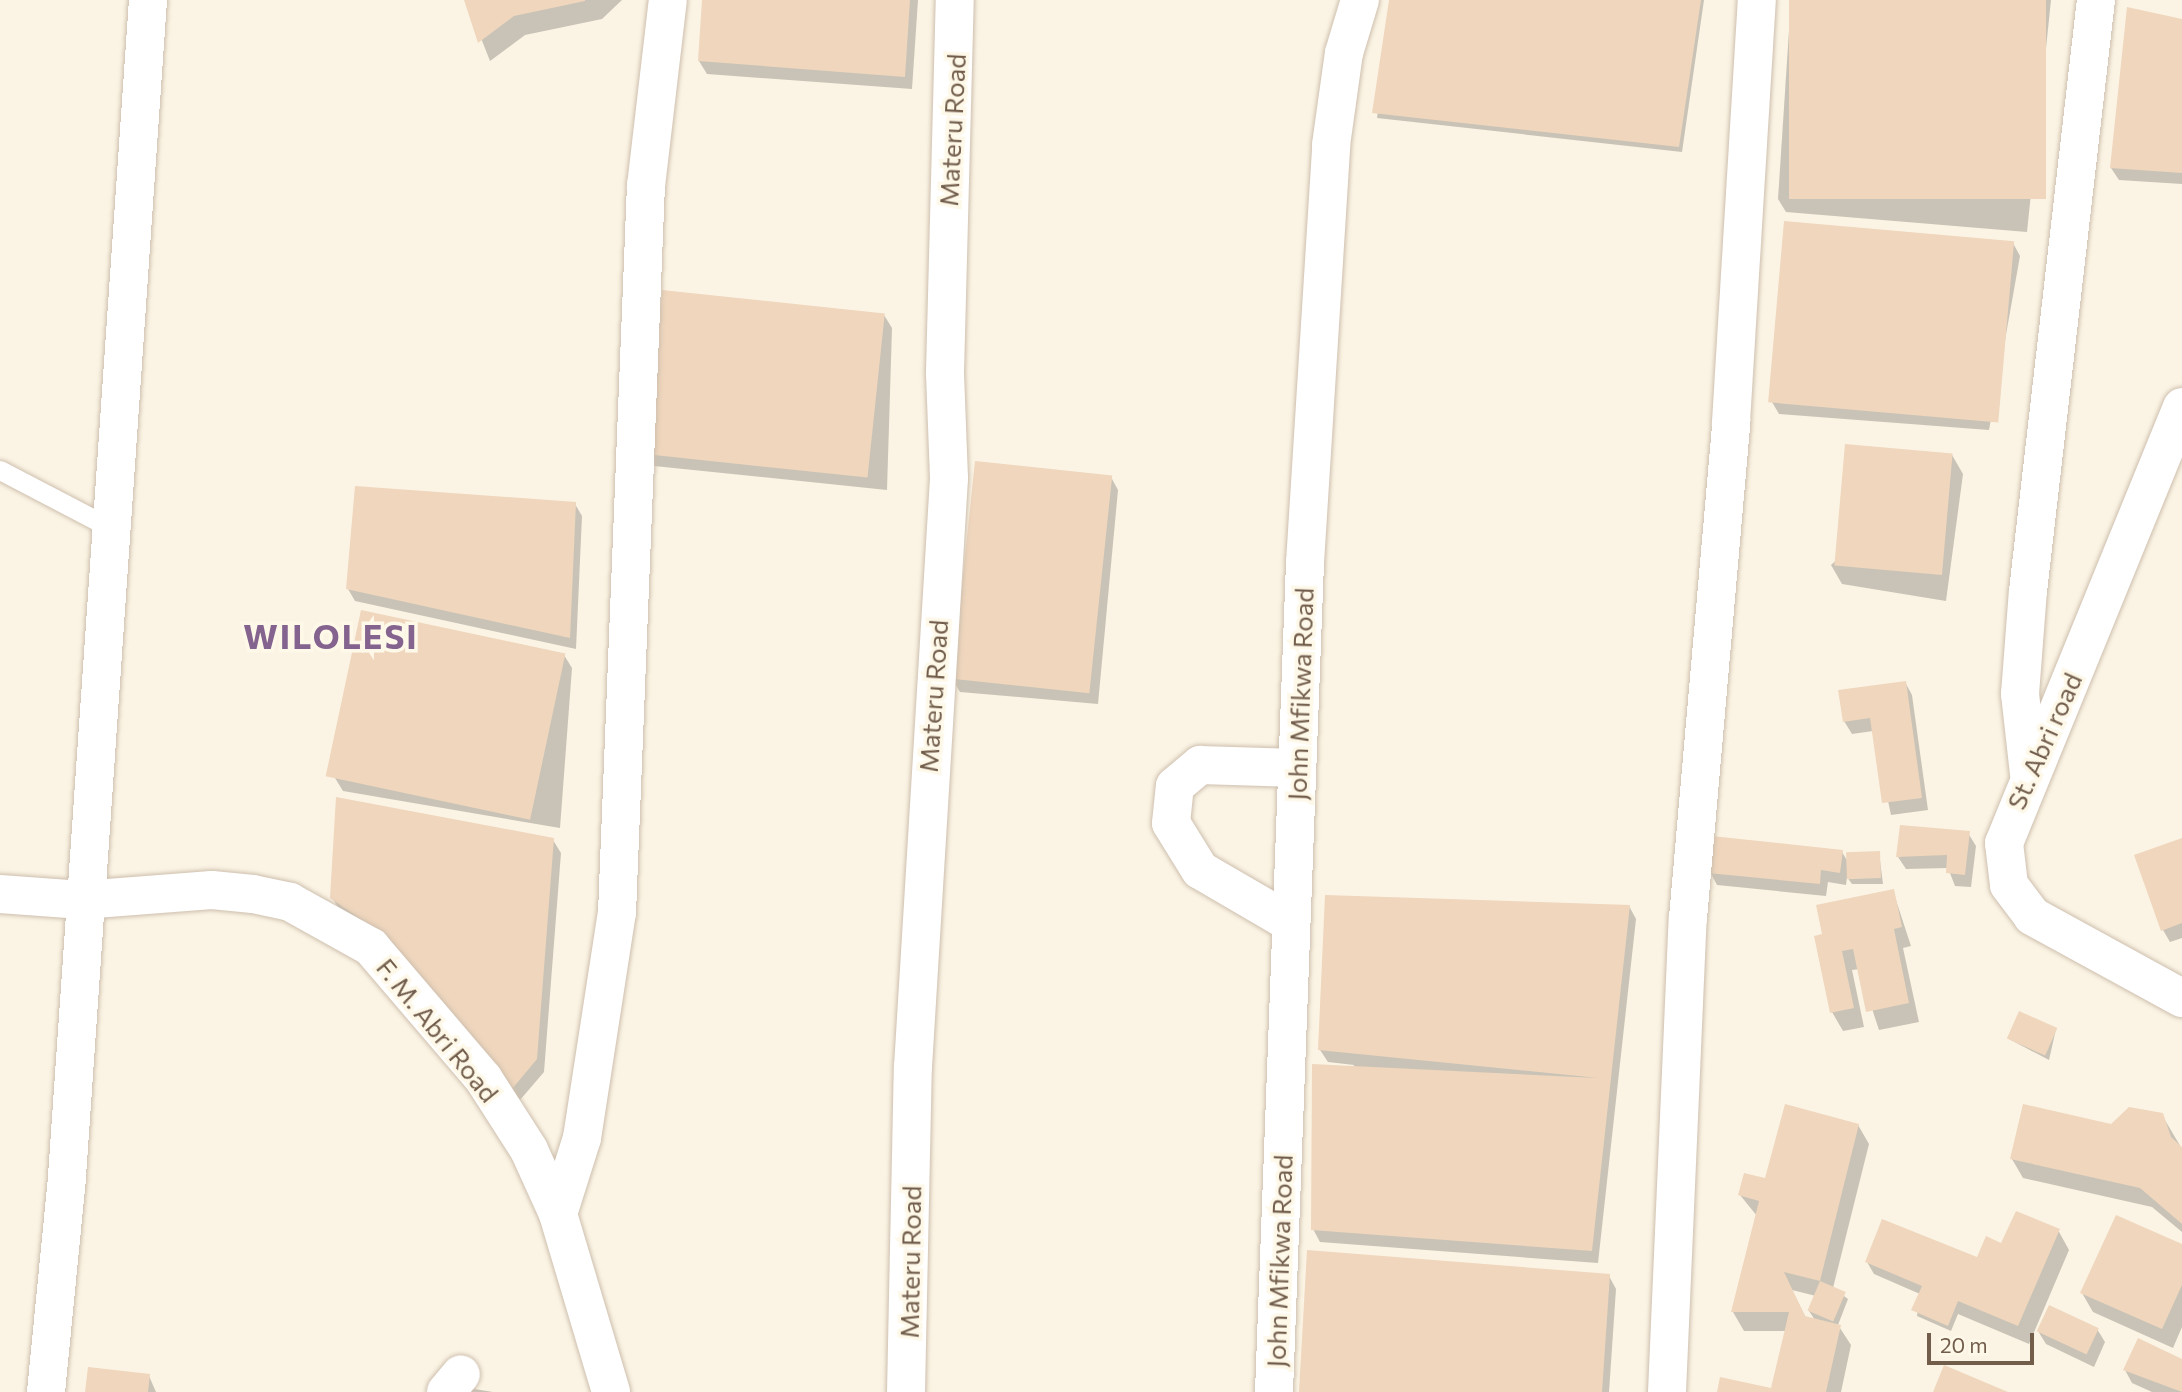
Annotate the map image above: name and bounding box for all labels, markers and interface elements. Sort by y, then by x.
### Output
street label: Materu Road [932,53,972,207]
street label: John Mfikwa Road [1281,587,1319,801]
district label: WILOLESI [244,616,418,656]
street label: Materu Road [912,619,954,773]
street label: St. Abri road [2000,668,2088,814]
street label: F. M. Abri Road [371,952,505,1108]
street label: John Mfikwa Road [1260,1154,1298,1368]
street label: Materu Road [893,1185,927,1339]
scale bar [1930,1318,2037,1362]
text: 20 m [1940,1332,1988,1357]

